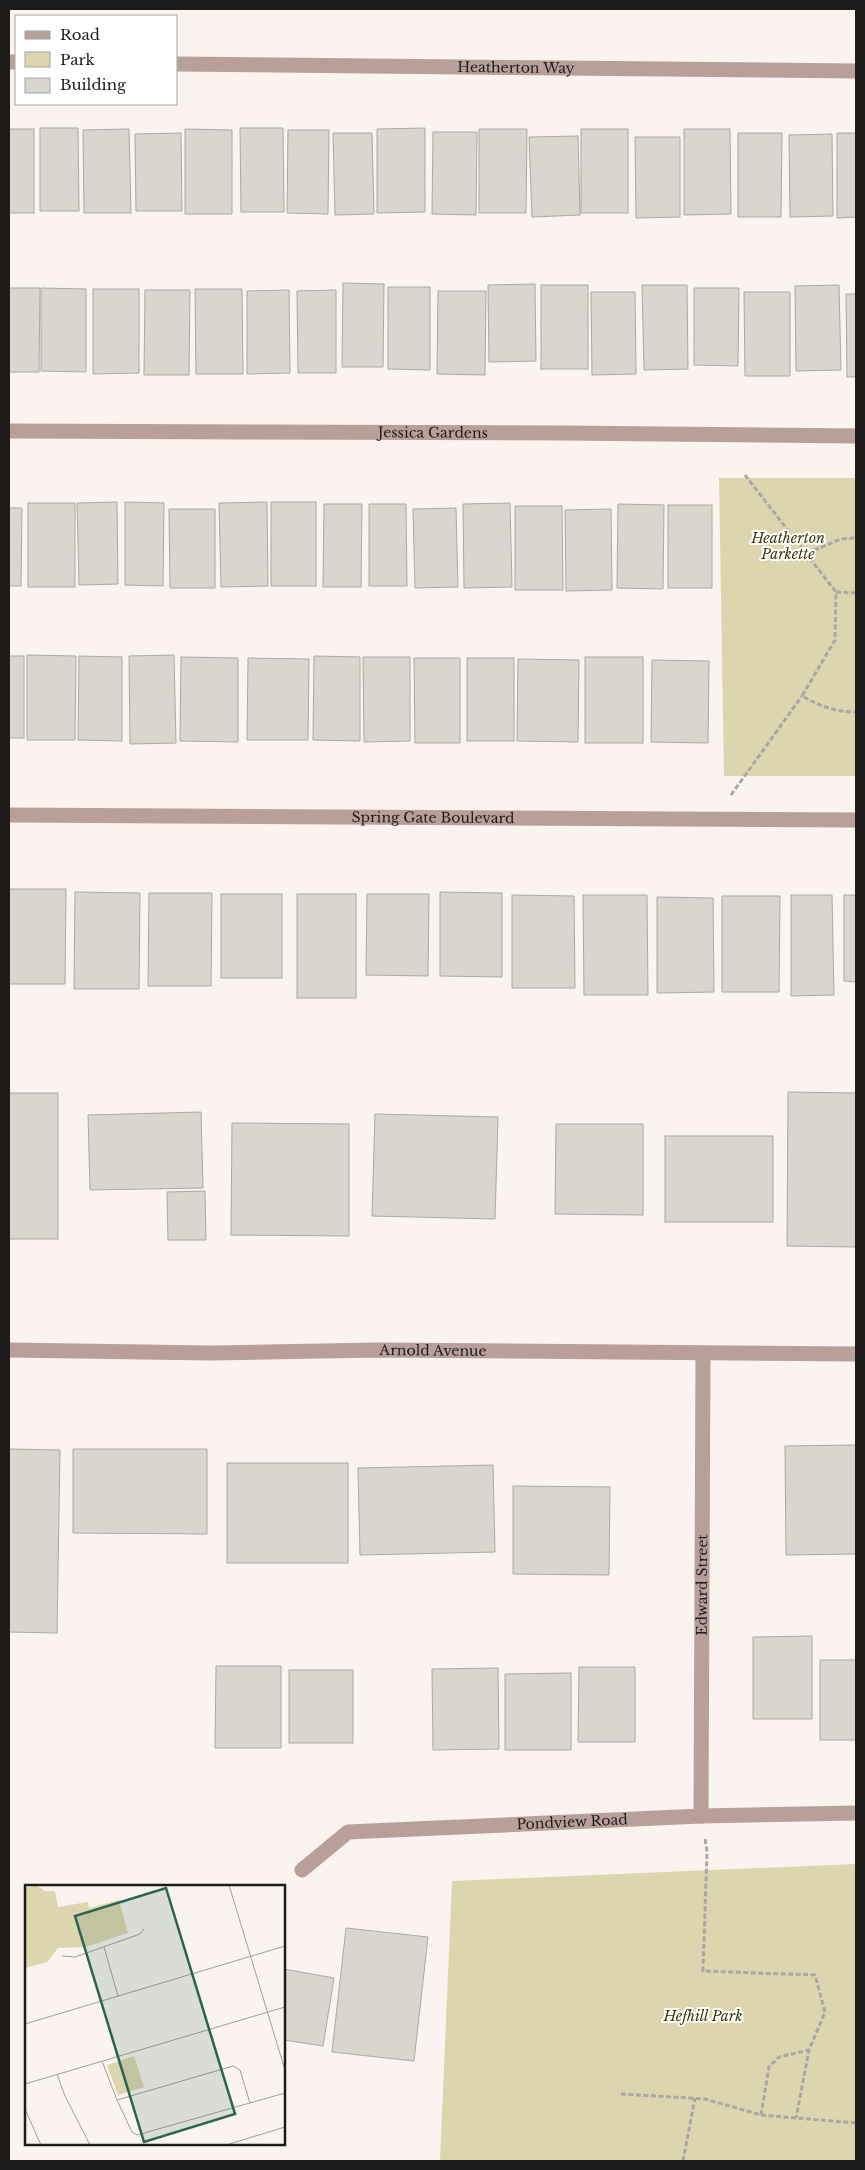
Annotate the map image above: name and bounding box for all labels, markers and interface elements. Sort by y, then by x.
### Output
legend [15,15,178,105]
text: Road [60,25,100,44]
text: Park [60,50,96,69]
street label: Heatherton Way [457,58,575,77]
text: Building [60,75,127,94]
street label: Jessica Gardens [376,423,488,442]
park label: Heatherton Parkette [750,529,825,563]
street label: Spring Gate Boulevard [351,808,515,827]
street label: Arnold Avenue [378,1341,487,1360]
street label: Edward Street [693,1534,711,1636]
street label: Pondview Road [516,1810,629,1833]
inset map [25,1885,285,2145]
park label: Hefhill Park [663,2007,742,2025]

